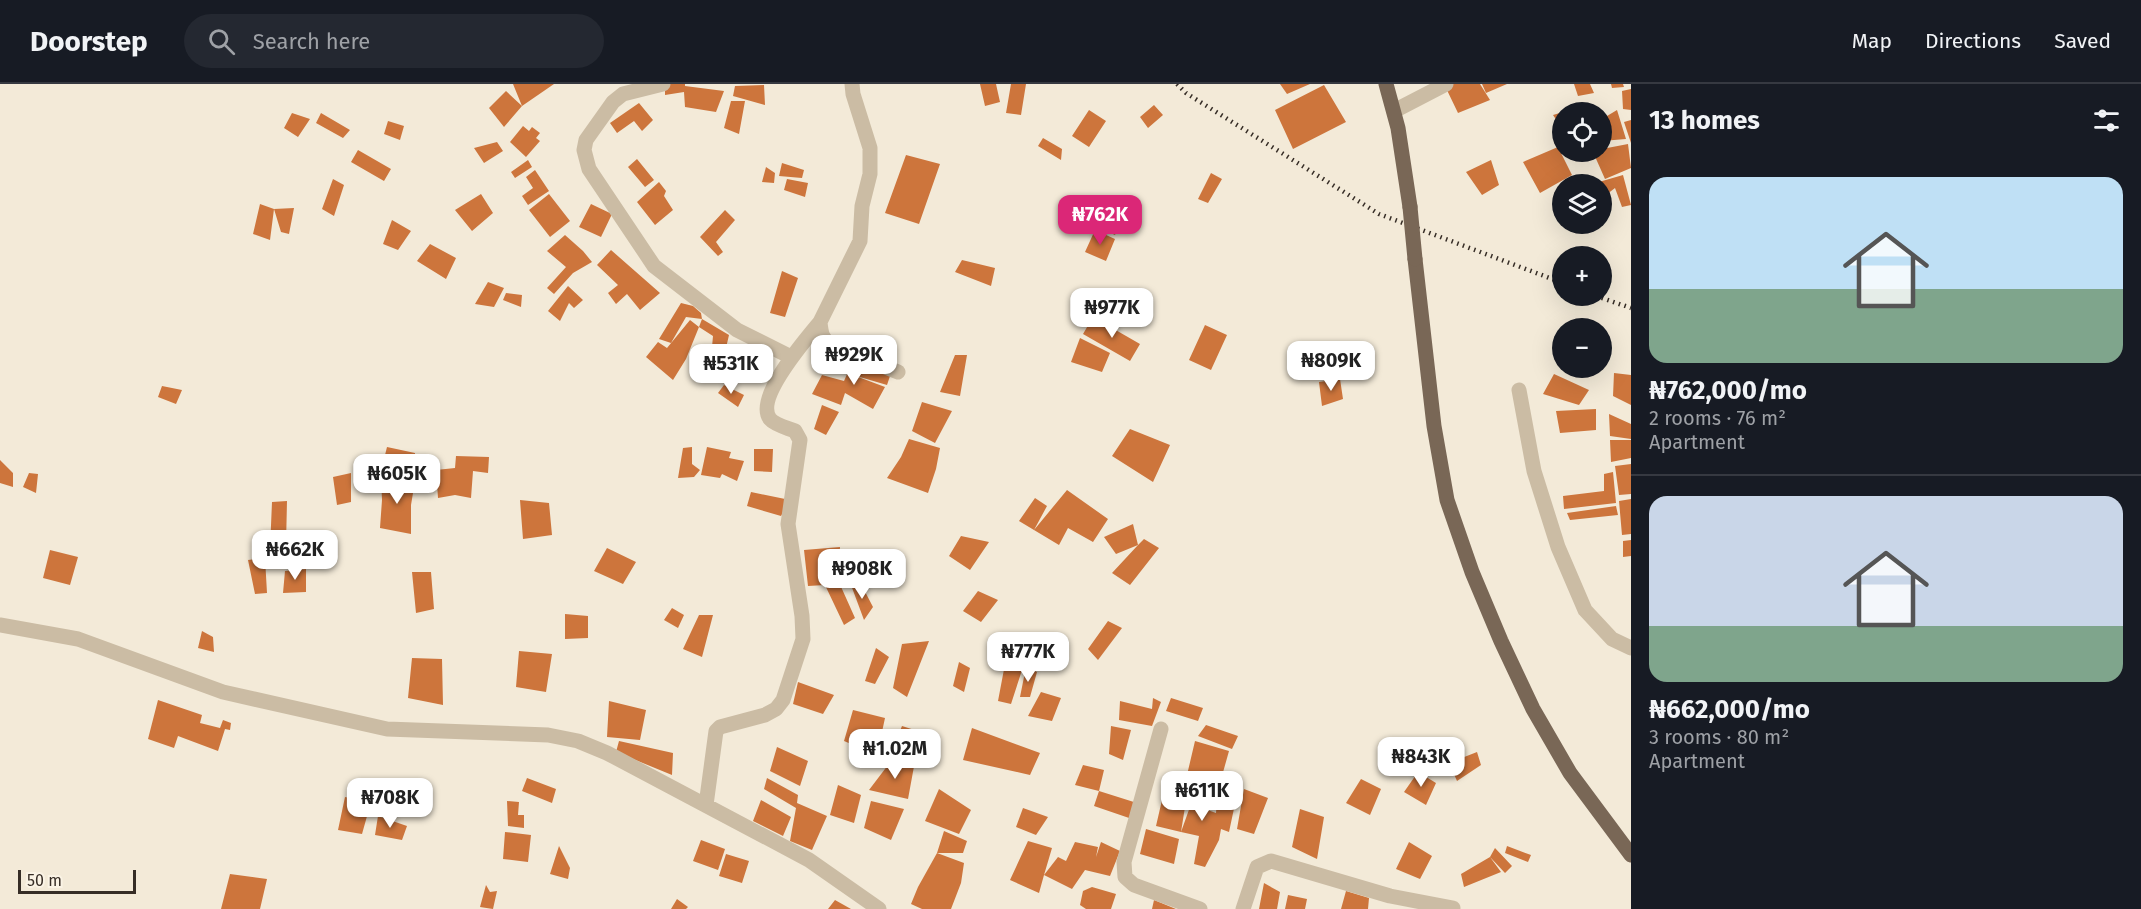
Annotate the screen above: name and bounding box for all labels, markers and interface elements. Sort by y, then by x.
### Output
search box [184,14,604,68]
text: Doorstep [30,25,148,58]
icon: search [205,25,238,58]
text: Search here [253,28,370,55]
text: Map [1852,28,1892,54]
text: Directions [1925,28,2021,54]
text: Saved [2054,28,2111,54]
map controls [1552,102,1612,378]
button: locate [1552,102,1612,162]
icon: filters [2090,104,2123,137]
text: 13 homes [1649,105,1760,136]
button: layers [1552,174,1612,234]
pin: ₦762K [1058,195,1142,246]
text: ₦762K [1072,202,1128,226]
icon: home [1832,216,1940,324]
button: + [1552,246,1612,306]
pin: ₦977K [1070,288,1154,339]
text: ₦977K [1084,295,1140,319]
button: − [1552,318,1612,378]
pin: ₦929K [812,335,896,386]
pin: ₦809K [1289,341,1373,392]
text: ₦929K [825,342,883,366]
pin: ₦531K [689,344,773,395]
text: ₦809K [1301,348,1361,372]
text: ₦531K [703,351,759,375]
text: ₦762,000/mo [1649,375,1807,406]
text: 2 rooms · 76 m² [1649,406,1786,430]
text: Apartment [1649,430,1745,454]
pin: ₦605K [355,454,439,505]
text: ₦605K [367,461,427,485]
pin: ₦662K [253,530,337,581]
icon: home [1832,535,1940,643]
text: ₦662K [266,537,324,561]
pin: ₦908K [820,549,904,600]
text: ₦908K [832,556,892,580]
pin: ₦777K [986,632,1070,683]
text: ₦777K [1001,639,1055,663]
text: ₦662,000/mo [1649,694,1810,725]
text: 3 rooms · 80 m² [1649,725,1789,749]
pin: ₦1.02M [846,729,944,780]
text: ₦1.02M [863,736,927,760]
pin: ₦843K [1379,737,1463,788]
text: ₦843K [1392,744,1450,768]
text: Apartment [1649,749,1745,773]
pin: ₦611K [1160,771,1244,822]
pin: ₦708K [348,778,432,829]
text: ₦611K [1175,778,1229,802]
text: ₦708K [361,785,419,809]
scale bar [18,867,136,894]
text: 50 m [27,871,62,890]

